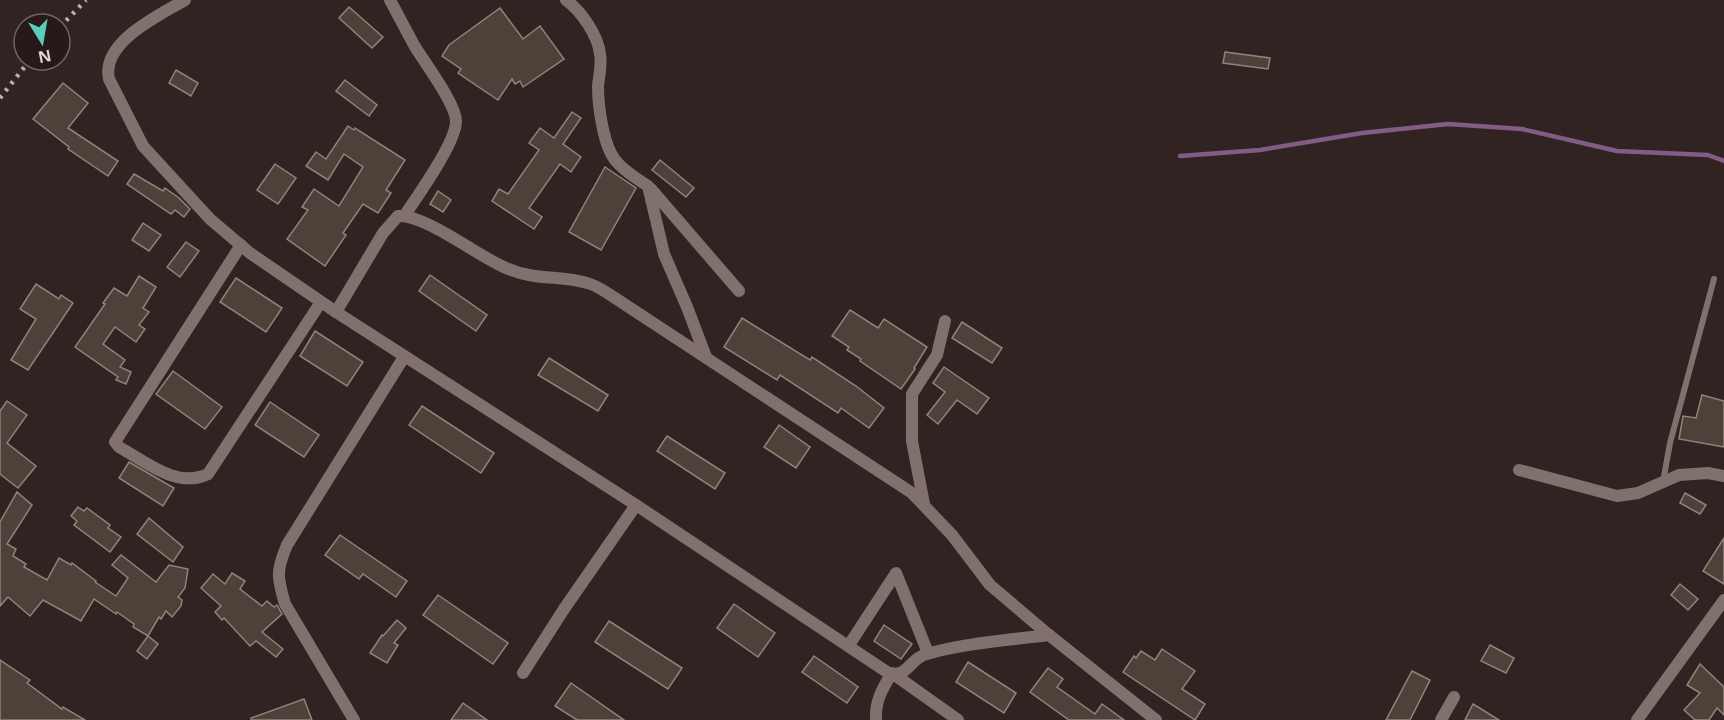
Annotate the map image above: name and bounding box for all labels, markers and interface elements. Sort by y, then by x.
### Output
north arrow [12,12,72,72]
text: N [36,45,53,69]

